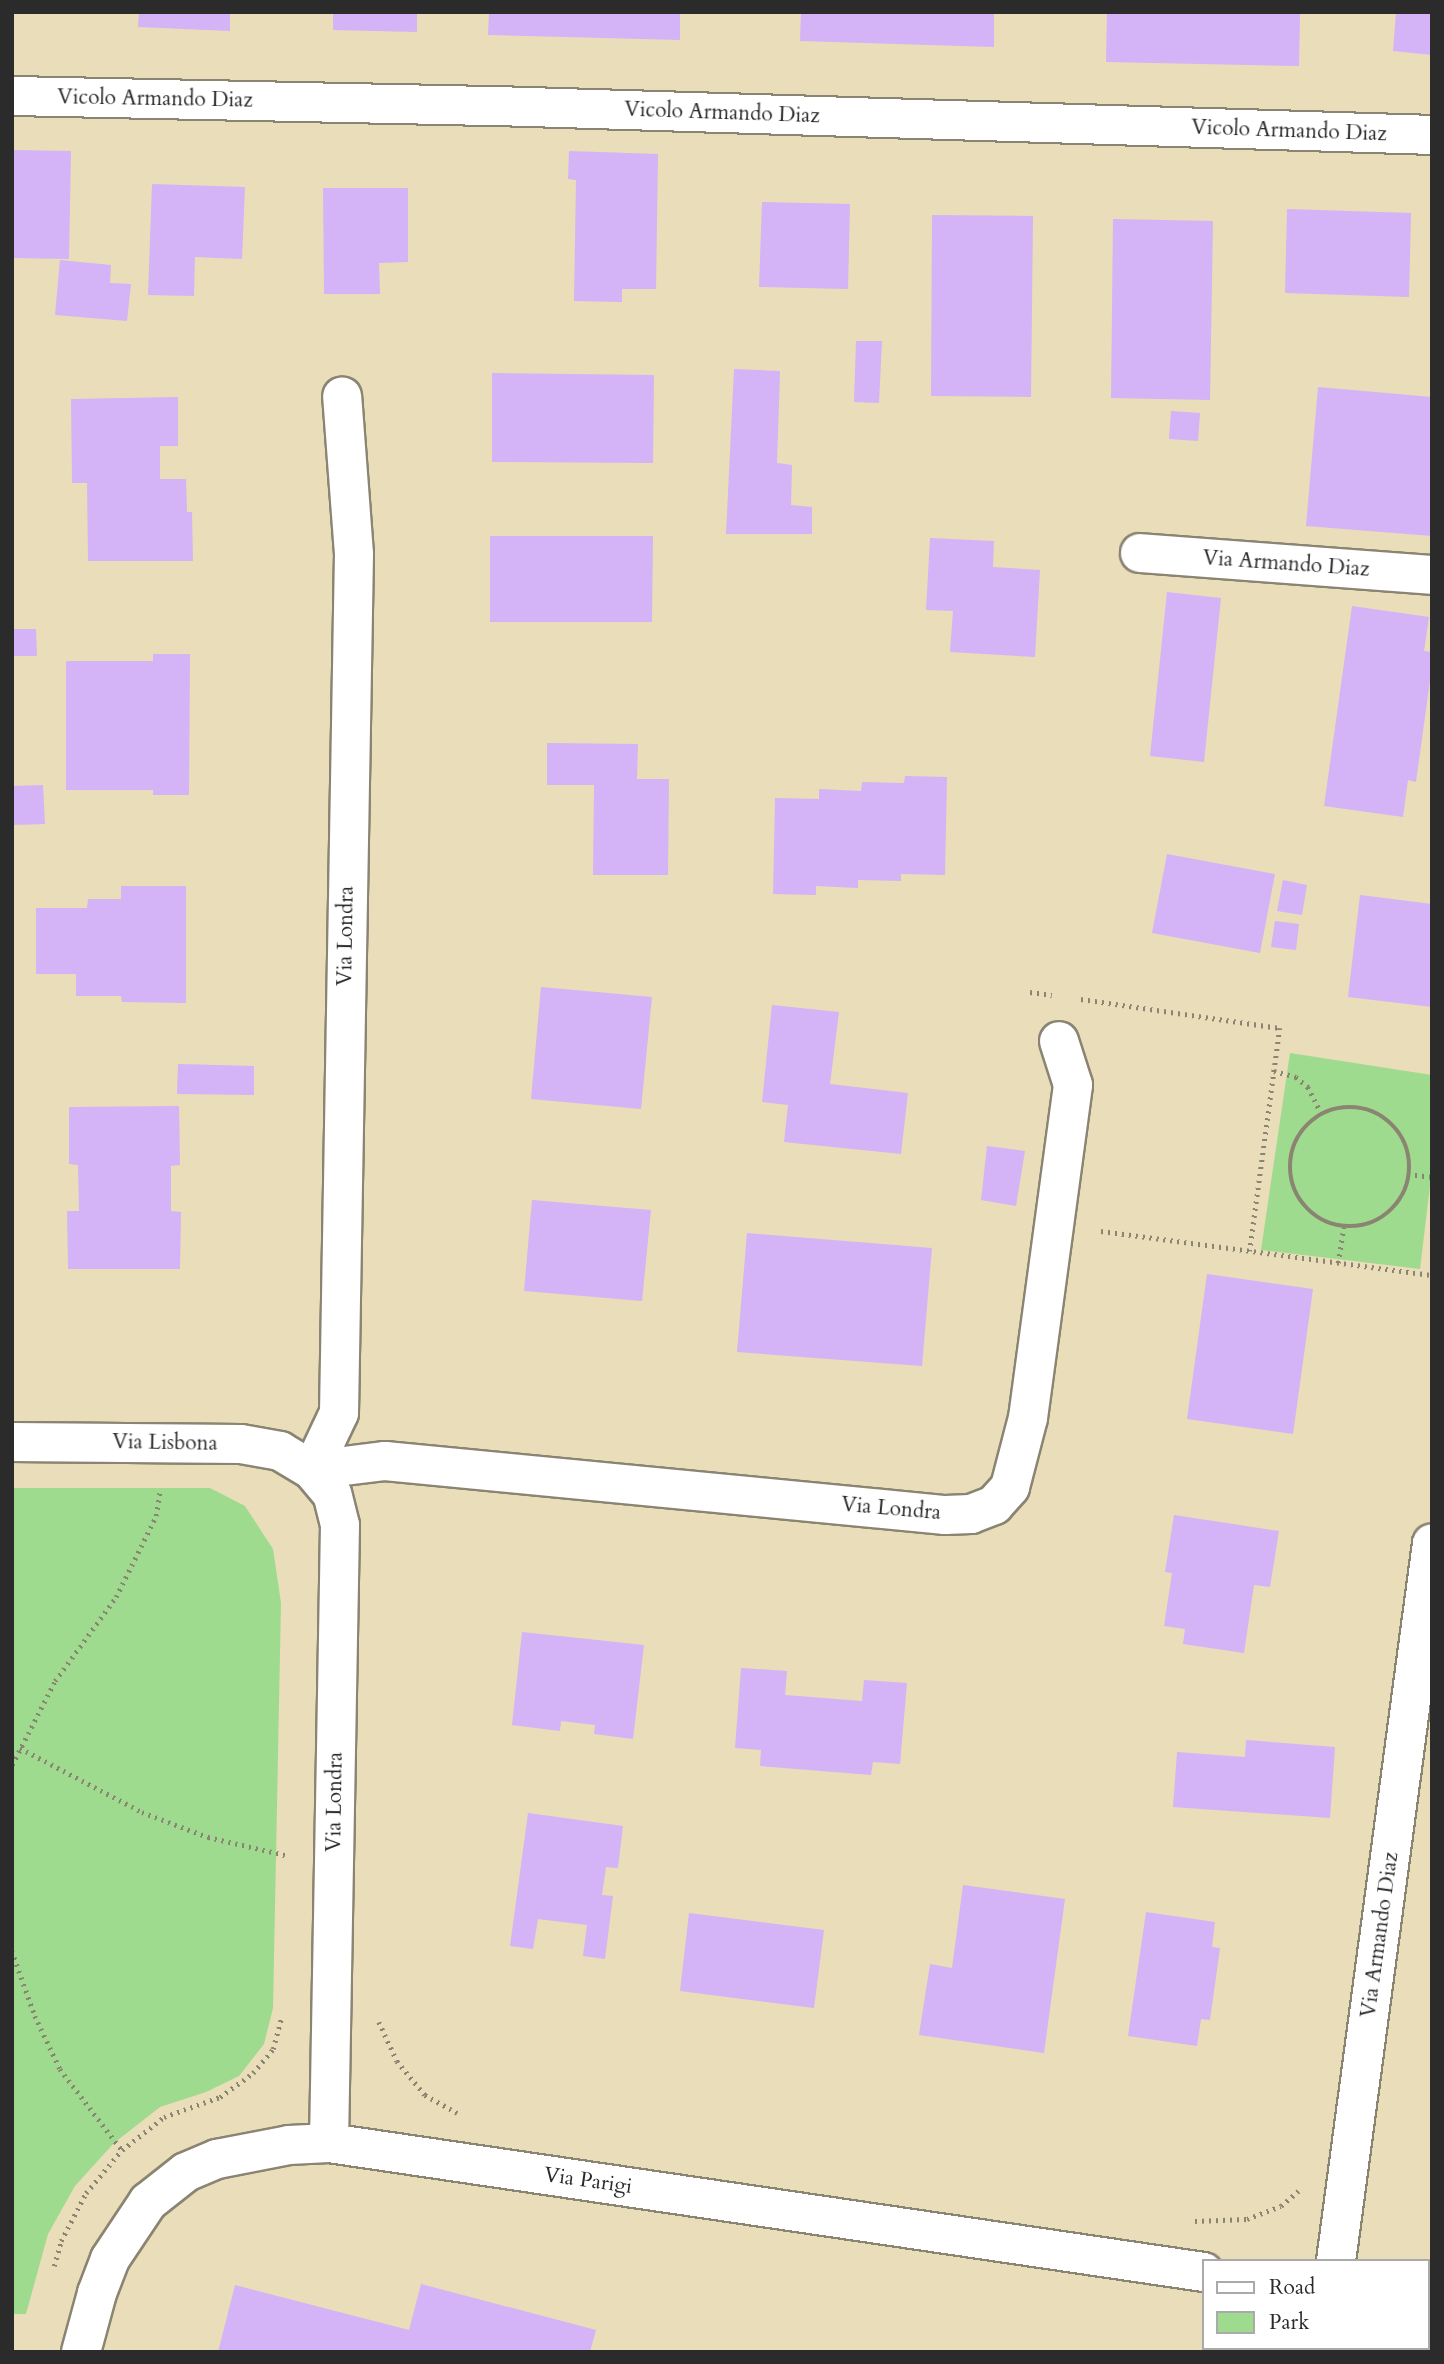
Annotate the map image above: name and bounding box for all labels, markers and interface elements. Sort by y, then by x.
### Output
street label: Vicolo Armando Diaz [57,85,253,113]
street label: Vicolo Armando Diaz [624,97,820,129]
street label: Vicolo Armando Diaz [1191,115,1387,147]
street label: Via Armando Diaz [1202,546,1370,582]
street label: Via Londra [333,886,359,986]
street label: Via Lisbona [112,1429,218,1457]
street label: Via Londra [840,1492,942,1526]
street label: Via Londra [322,1752,348,1852]
street label: Via Armando Diaz [1356,1851,1404,2019]
street label: Via Parigi [542,2162,634,2200]
legend [1202,2259,1430,2350]
text: Road [1269,2273,1315,2302]
text: Park [1269,2308,1309,2337]

